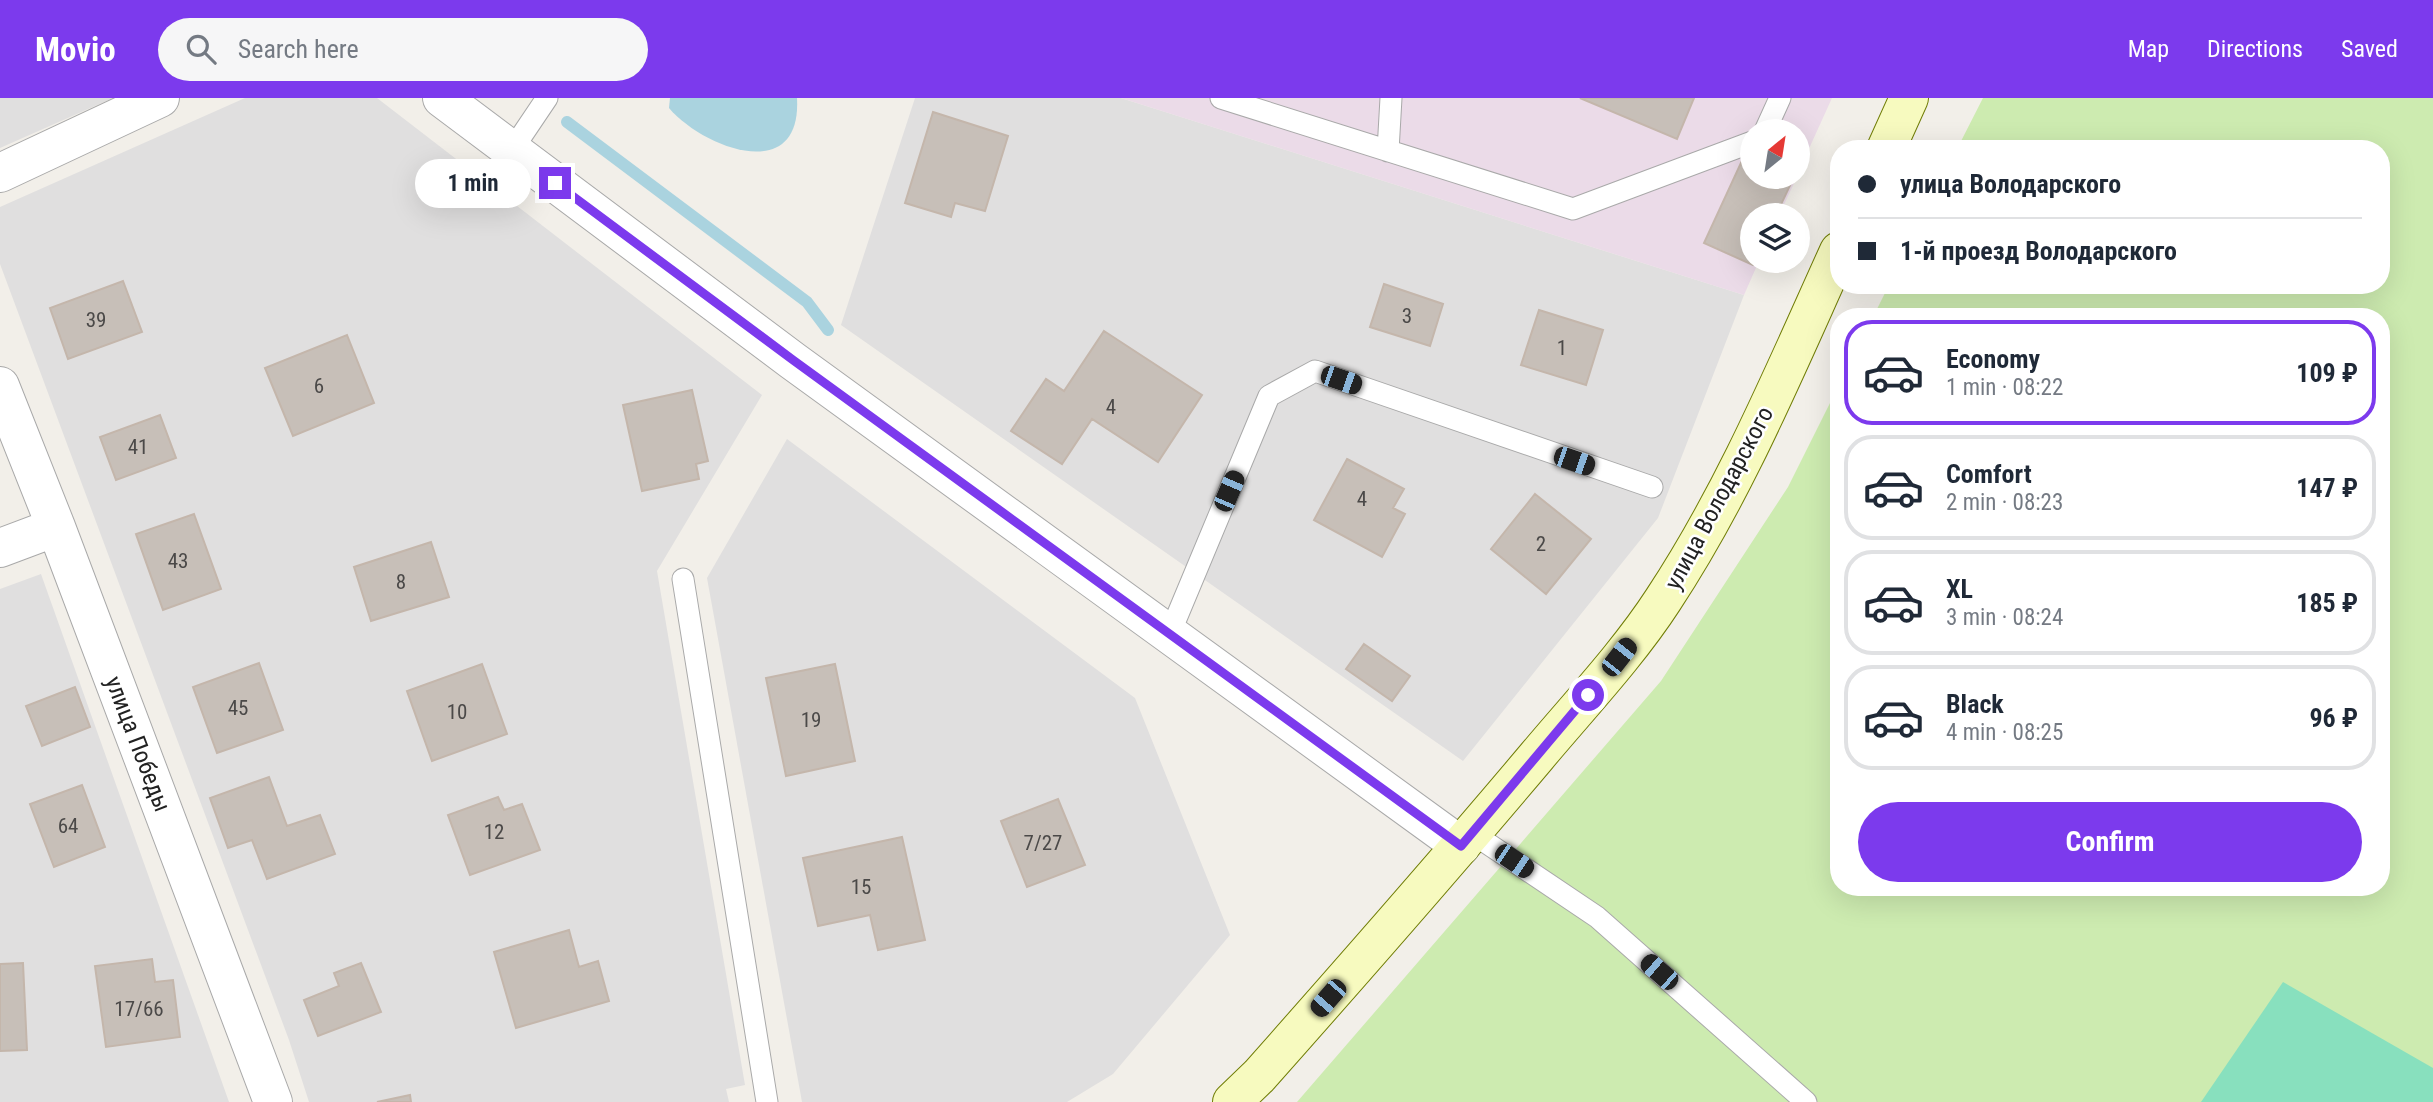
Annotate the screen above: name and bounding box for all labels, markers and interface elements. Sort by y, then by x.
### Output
search box [158,18,648,81]
text: Movio [35,30,116,69]
icon: search [182,30,220,68]
text: Search here [238,34,359,64]
text: Map [2128,35,2169,63]
text: Directions [2207,35,2303,63]
text: Saved [2341,35,2398,63]
north arrow [1740,119,1810,189]
map controls [1740,119,1810,273]
callout: 1 min [415,158,530,208]
route end [539,167,571,199]
text: улица Володарского [1900,169,2121,199]
text: 1 min [447,170,499,197]
button: layers [1740,203,1810,273]
text: 1-й проезд Володарского [1900,236,2177,266]
house number: 3 [1402,304,1412,328]
house number: 39 [86,308,106,332]
house number: 1 [1557,336,1567,360]
icon: car [1862,341,1925,404]
text: Economy [1946,344,2040,374]
text: 109 ₽ [2296,358,2358,388]
car [1318,363,1365,397]
house number: 6 [314,374,324,398]
text: 1 min · 08:22 [1946,374,2063,401]
house number: 4 [1106,395,1116,419]
street label: улица Володарского [1659,402,1779,594]
house number: 41 [128,435,148,459]
car [1551,444,1598,478]
icon: car [1862,456,1925,519]
text: Comfort [1946,459,2032,489]
car [1212,468,1247,514]
text: 147 ₽ [2296,473,2358,503]
house number: 4 [1357,487,1367,511]
text: 2 min · 08:23 [1946,489,2063,516]
house number: 2 [1536,532,1546,556]
house number: 43 [168,549,188,573]
house number: 8 [396,570,406,594]
icon: car [1862,571,1925,634]
text: XL [1946,574,1973,604]
text: 185 ₽ [2296,588,2358,618]
text: 3 min · 08:24 [1946,604,2063,631]
car [1598,634,1641,680]
street label: улица Победы [99,672,177,816]
route start [1572,679,1604,711]
icon: car [1862,686,1925,749]
text: Black [1946,689,2004,719]
house number: 45 [228,696,248,720]
house number: 10 [447,700,467,724]
text: 96 ₽ [2309,703,2358,733]
house number: 19 [801,708,821,732]
text: 4 min · 08:25 [1946,719,2063,746]
button: Confirm [1858,802,2362,882]
house number: 64 [58,814,78,838]
house number: 12 [484,820,504,844]
house number: 7/27 [1024,831,1062,855]
car [1491,841,1538,881]
house number: 15 [851,875,871,899]
car [1637,950,1682,994]
car [1307,975,1350,1021]
house number: 17/66 [114,997,164,1021]

